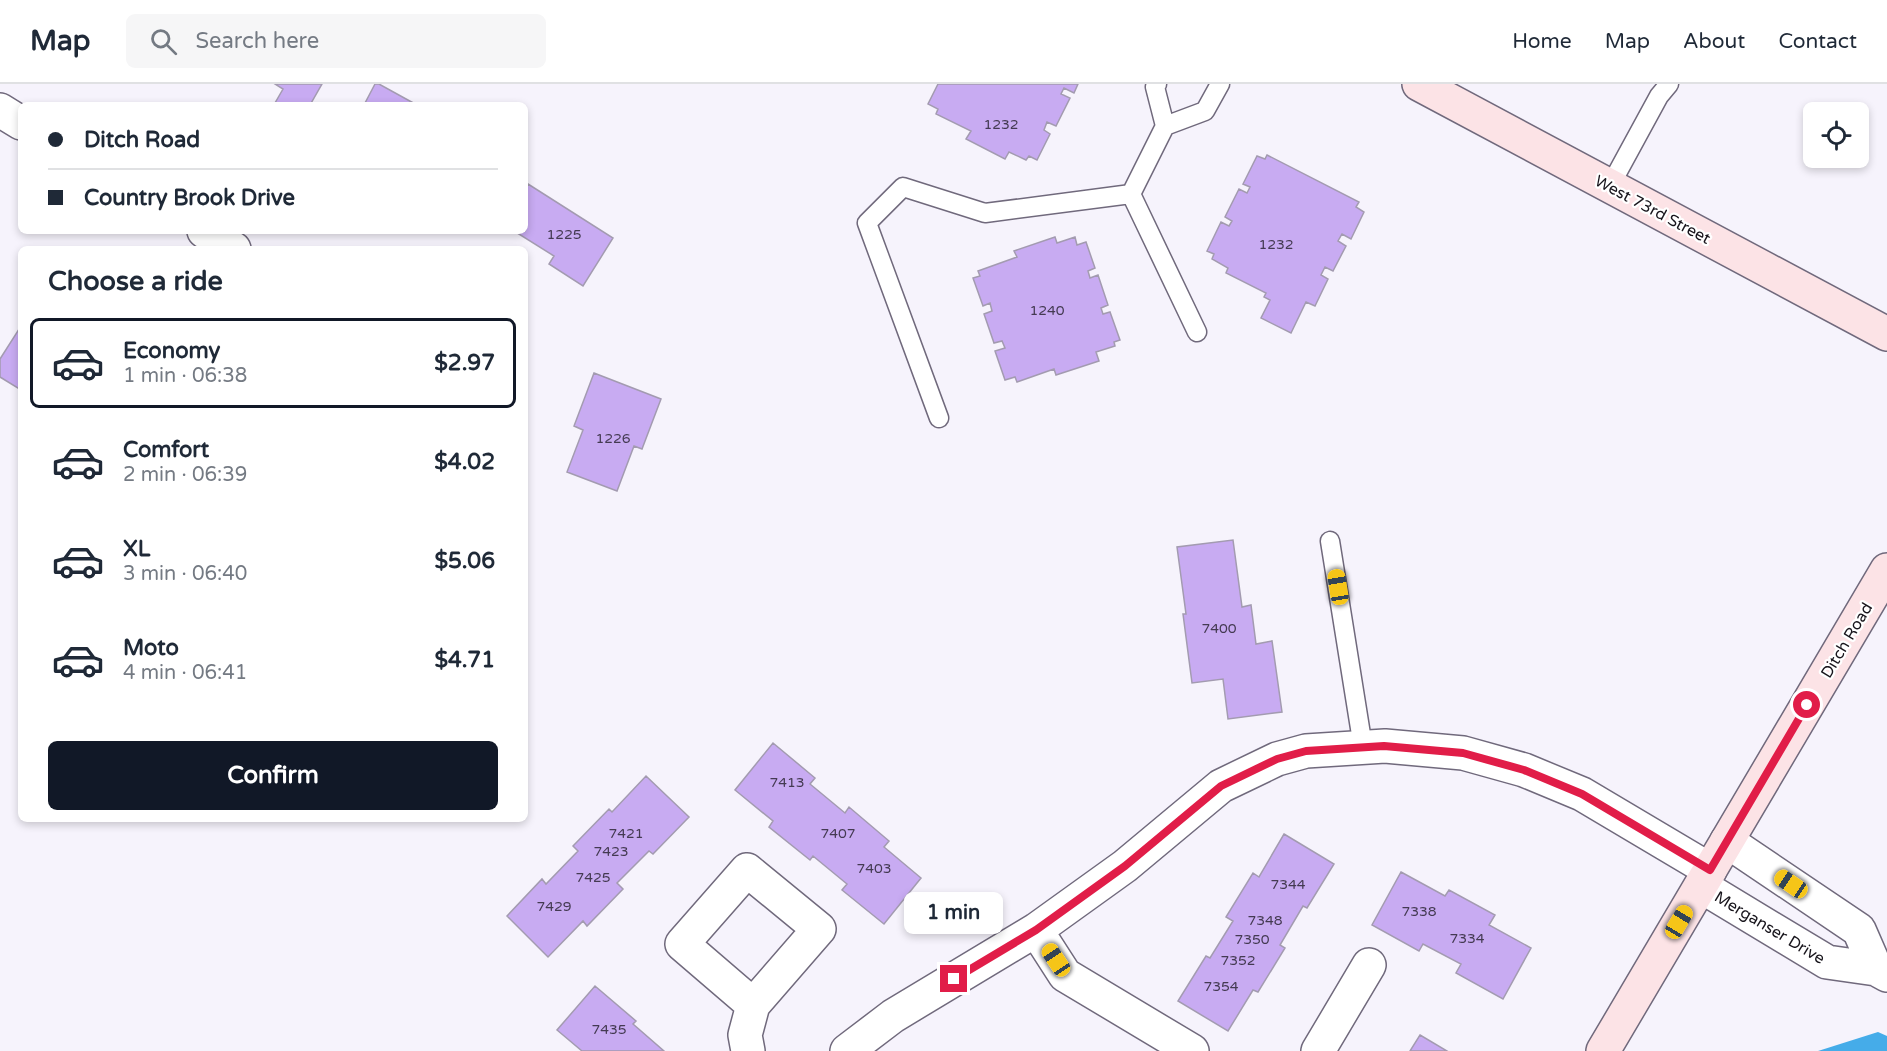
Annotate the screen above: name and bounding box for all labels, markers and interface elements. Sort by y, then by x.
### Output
search box [126,14,546,68]
text: Map [30,24,90,58]
icon: search [147,25,180,58]
text: Search here [195,28,319,54]
text: Home [1512,29,1572,54]
text: Map [1605,29,1650,54]
text: About [1683,29,1745,54]
text: Contact [1778,29,1857,54]
map controls [1803,102,1869,168]
button: locate [1803,102,1869,168]
house number: 1232 [983,116,1019,133]
text: Ditch Road [84,127,200,153]
street label: West 73rd Street [1591,171,1714,249]
text: Country Brook Drive [84,185,295,211]
house number: 1225 [546,226,582,243]
house number: 1232 [1258,236,1294,253]
text: Choose a ride [48,265,223,298]
house number: 1240 [1029,302,1065,319]
icon: car [51,336,105,390]
text: Economy [123,338,220,364]
text: $2.97 [434,350,495,376]
text: 1 min · 06:38 [123,364,247,388]
house number: 1226 [595,430,631,447]
icon: car [51,435,105,489]
text: Comfort [123,437,209,463]
text: $4.02 [434,449,495,475]
text: 2 min · 06:39 [123,463,247,487]
icon: car [51,534,105,588]
text: XL [123,536,150,562]
text: $5.06 [434,548,495,574]
text: 3 min · 06:40 [123,562,247,586]
car [1326,568,1350,606]
street label: Ditch Road [1817,599,1877,682]
house number: 7400 [1201,620,1237,637]
icon: car [51,633,105,687]
text: Moto [123,635,179,661]
text: $4.71 [434,647,495,673]
text: 4 min · 06:41 [123,661,247,685]
route start [1793,691,1820,718]
button: Confirm [48,741,498,810]
house number: 7413 [769,774,805,791]
house number: 7421 [608,825,644,842]
house number: 7407 [820,825,856,842]
house number: 7423 [593,843,629,860]
house number: 7403 [856,860,892,877]
car [1771,866,1811,902]
house number: 7425 [575,869,611,886]
house number: 7344 [1270,876,1306,893]
street label: Merganser Drive [1711,887,1828,969]
callout: 1 min [904,892,1004,934]
house number: 7429 [536,898,572,915]
text: 1 min [927,901,980,925]
car [1662,902,1696,942]
house number: 7338 [1401,903,1437,920]
house number: 7348 [1247,912,1283,929]
house number: 7334 [1449,930,1485,947]
house number: 7350 [1234,931,1270,948]
car [1038,940,1074,980]
house number: 7352 [1220,952,1256,969]
route end [940,965,967,992]
house number: 7354 [1203,978,1239,995]
house number: 7435 [591,1021,627,1038]

